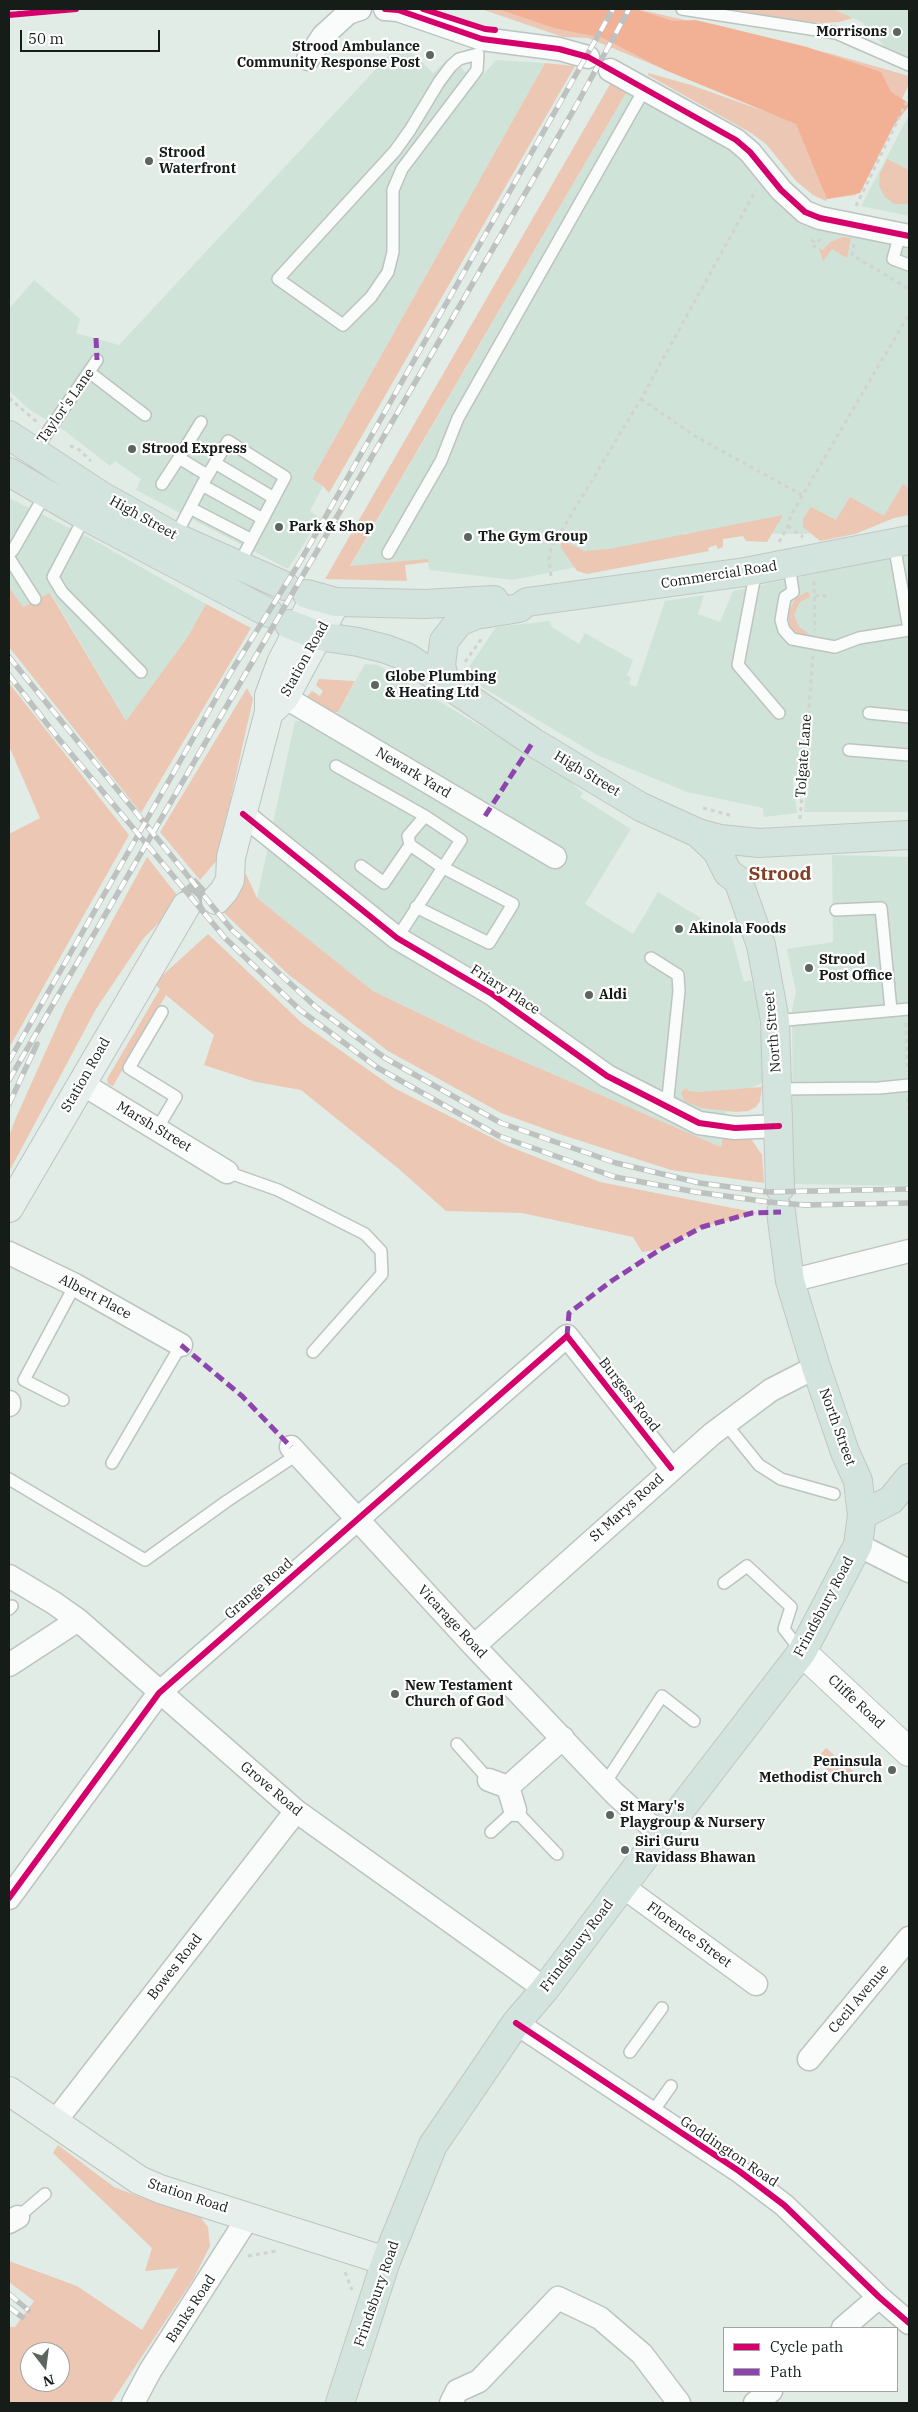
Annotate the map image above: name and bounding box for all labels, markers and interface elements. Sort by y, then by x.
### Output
scale bar [22,20,162,52]
place label: Morrisons [816,24,887,40]
marker: Morrisons [891,26,903,38]
text: 50 m [28,29,64,48]
place label: Strood Ambulance Community Response Post [237,39,420,72]
marker: Strood Ambulance Community Response Post [424,49,436,61]
place label: Strood Waterfront [159,145,236,178]
marker: Strood Waterfront [143,155,155,167]
street label: Taylor's Lane [34,365,98,447]
place label: Strood Express [142,441,247,457]
marker: Strood Express [126,443,138,455]
street label: High Street [106,493,180,543]
place label: Park & Shop [289,519,374,535]
marker: Park & Shop [273,521,285,533]
place label: The Gym Group [478,529,588,545]
marker: The Gym Group [462,531,474,543]
street label: Commercial Road [660,558,778,592]
street label: Station Road [277,618,333,700]
place label: Globe Plumbing & Heating Ltd [385,669,496,702]
marker: Globe Plumbing & Heating Ltd [369,679,381,691]
street label: Tolgate Lane [793,714,815,798]
street label: Newark Yard [372,744,454,802]
street label: High Street [551,748,623,800]
district label: Strood [749,864,811,886]
place label: Akinola Foods [689,921,786,937]
marker: Akinola Foods [673,923,685,935]
place label: Strood Post Office [819,952,892,984]
street label: Friary Place [467,961,543,1019]
marker: Strood Post Office [803,962,815,974]
place label: Aldi [599,987,627,1003]
marker: Aldi [583,989,595,1001]
street label: North Street [761,991,785,1073]
street label: Station Road [58,1035,114,1115]
street label: Marsh Street [114,1098,194,1156]
street label: Albert Place [56,1271,134,1323]
street label: Burgess Road [595,1355,663,1435]
street label: North Street [815,1386,859,1468]
street label: St Marys Road [587,1470,667,1546]
street label: Frindsbury Road [791,1554,857,1660]
street label: Grange Road [222,1555,296,1623]
street label: Vicarage Road [414,1582,490,1662]
street label: Cliffe Road [824,1672,888,1732]
place label: New Testament Church of God [405,1678,512,1710]
marker: New Testament Church of God [389,1688,401,1700]
place label: Peninsula Methodist Church [759,1754,882,1786]
street label: Grove Road [237,1758,305,1820]
marker: Peninsula Methodist Church [886,1764,898,1776]
place label: St Mary's Playgroup & Nursery [620,1799,765,1831]
marker: St Mary's Playgroup & Nursery [604,1809,616,1821]
place label: Siri Guru Ravidass Bhawan [635,1834,756,1866]
marker: Siri Guru Ravidass Bhawan [619,1844,631,1856]
street label: Frindsbury Road [537,1897,617,1995]
street label: Florence Street [643,1899,735,1971]
street label: Bowes Road [144,1931,206,2003]
street label: Cecil Avenue [825,1961,893,2037]
street label: Goddington Road [677,2113,781,2191]
street label: Station Road [146,2175,230,2217]
street label: Frindsbury Road [351,2239,403,2349]
street label: Banks Road [163,2272,219,2346]
legend [723,2327,898,2392]
text: Cycle path [770,2337,843,2356]
north arrow [20,2342,70,2392]
text: Path [770,2362,802,2381]
text: N [41,2370,56,2391]

